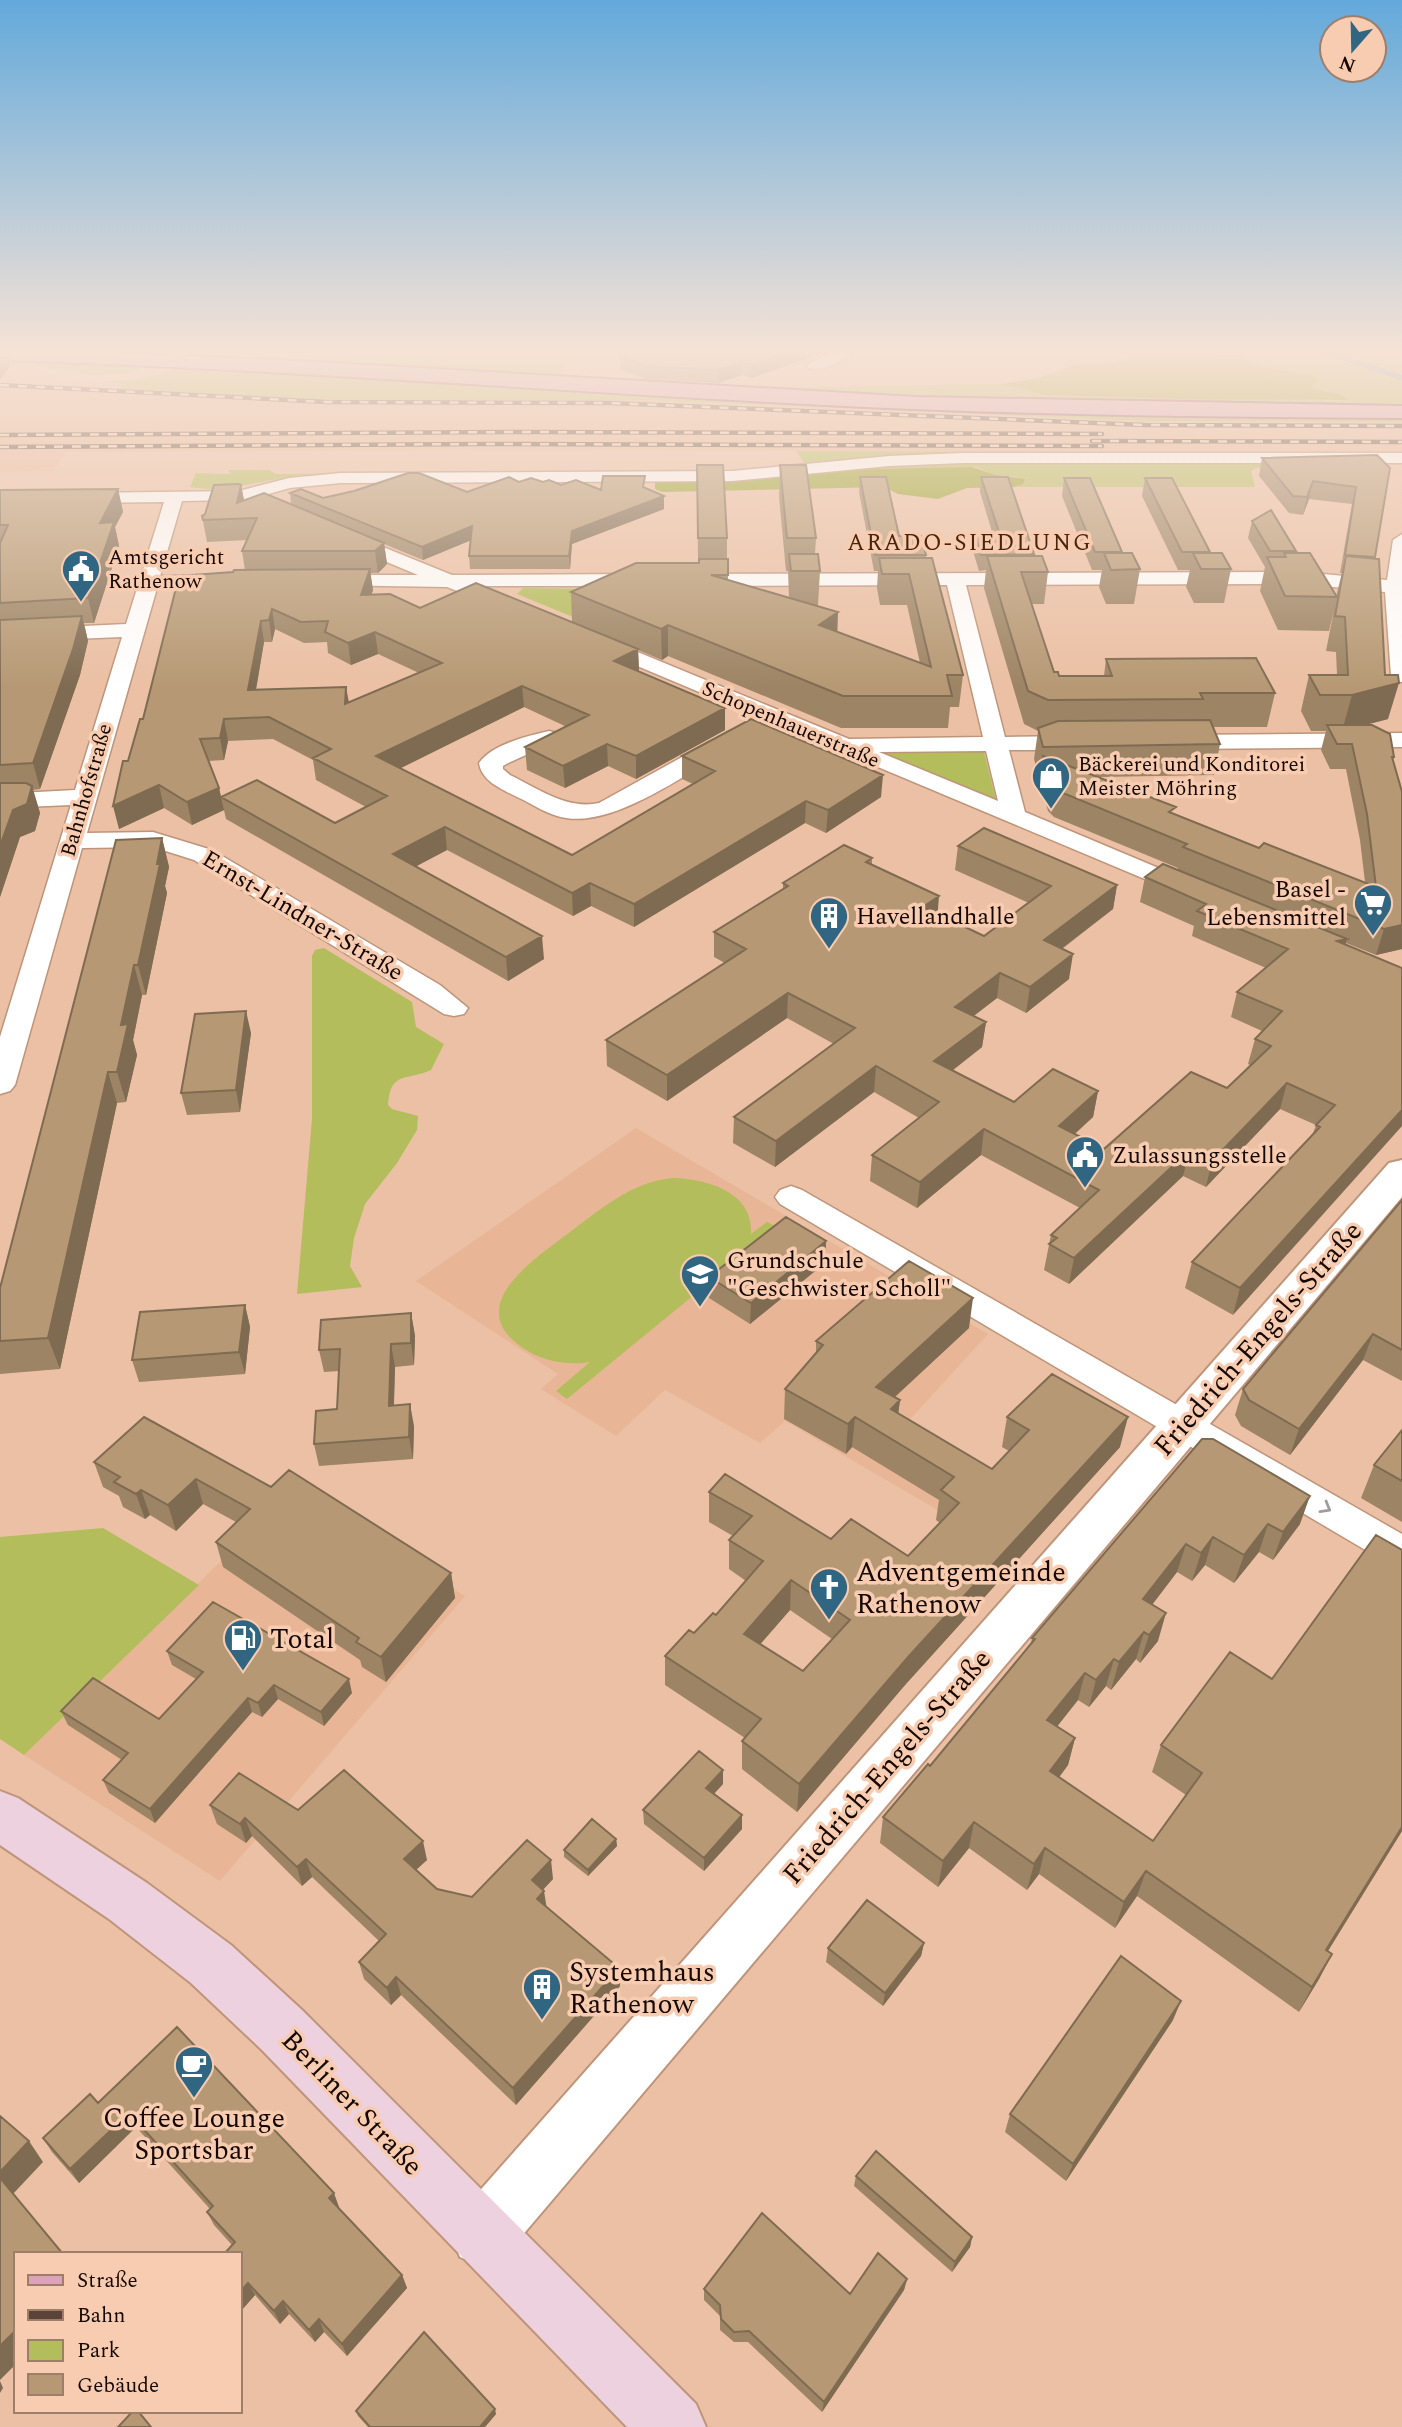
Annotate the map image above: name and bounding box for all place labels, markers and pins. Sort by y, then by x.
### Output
place label: Amtsgericht Rathenow [108,542,224,598]
public building icon: Amtsgericht Rathenow [60,548,102,603]
place label: Bäckerei und Konditorei Meister Möhring [1078,749,1305,805]
shop icon: Bäckerei und Konditorei Meister Möhring [1030,755,1072,810]
place label: Basel - Lebensmittel [1206,872,1346,936]
supermarket icon: Basel - Lebensmittel [1352,882,1394,937]
building icon: Havellandhalle [808,895,850,950]
place label: Havellandhalle [856,899,1015,935]
public building icon: Zulassungsstelle [1064,1134,1106,1189]
place label: Zulassungsstelle [1112,1138,1287,1174]
place label: Grundschule "Geschwister Scholl" [727,1243,951,1307]
school or university icon: Grundschule "Geschwister Scholl" [679,1253,721,1308]
place label: Adventgemeinde Rathenow [856,1551,1066,1626]
church icon: Adventgemeinde Rathenow [808,1566,850,1621]
fuel station icon: Total [222,1617,264,1672]
place label: Total [270,1618,334,1661]
place label: Systemhaus Rathenow [569,1951,715,2026]
building icon: Systemhaus Rathenow [521,1966,563,2021]
cafe icon: Coffee Lounge Sportsbar [173,2044,215,2099]
place label: Coffee Lounge Sportsbar [103,2097,285,2172]

